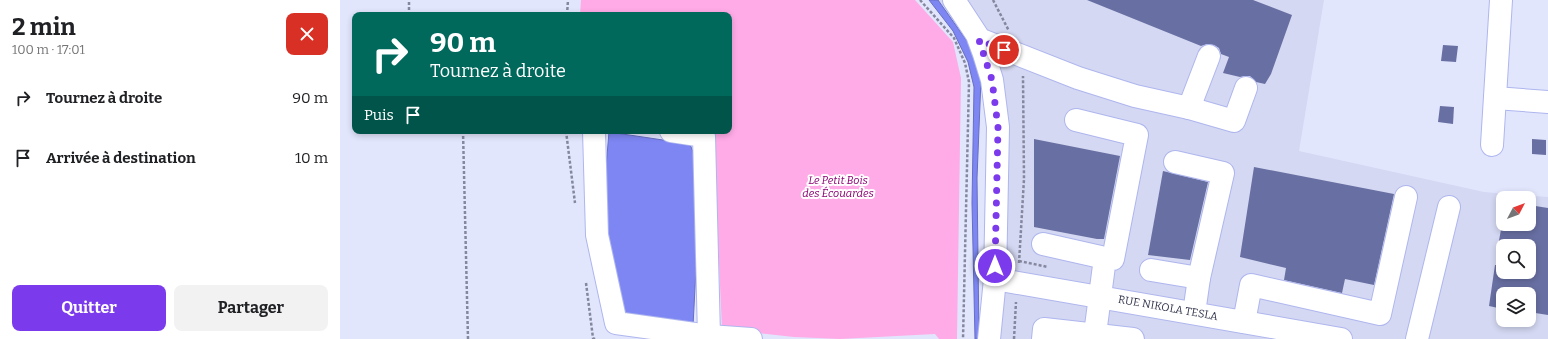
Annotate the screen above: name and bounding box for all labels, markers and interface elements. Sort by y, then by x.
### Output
text: 2 min [12,13,76,41]
button: close [286,13,328,55]
text: 90 m [430,26,496,59]
icon: right [364,28,416,80]
pin [987,33,1021,67]
icon: arrive [993,39,1015,61]
text: 100 m · 17:01 [12,42,85,57]
text: Tournez à droite [430,60,566,82]
icon: right [12,87,34,109]
text: Tournez à droite [46,89,162,107]
text: 90 m [292,89,328,107]
icon: arrive [402,104,424,126]
text: Puis [364,106,394,124]
icon: arrive [12,147,34,169]
text: Arrivée à destination [46,149,196,167]
text: 10 m [295,149,328,167]
park label: Le Petit Bois des Écouardes [802,174,874,200]
north arrow [1496,191,1536,231]
map controls [1496,191,1536,327]
button: search [1496,239,1536,279]
position arrow [974,245,1016,287]
button: Quitter [12,285,166,331]
button: Partager [174,285,328,331]
button: layers [1496,287,1536,327]
street label: RUE NIKOLA TESLA [1117,293,1219,323]

